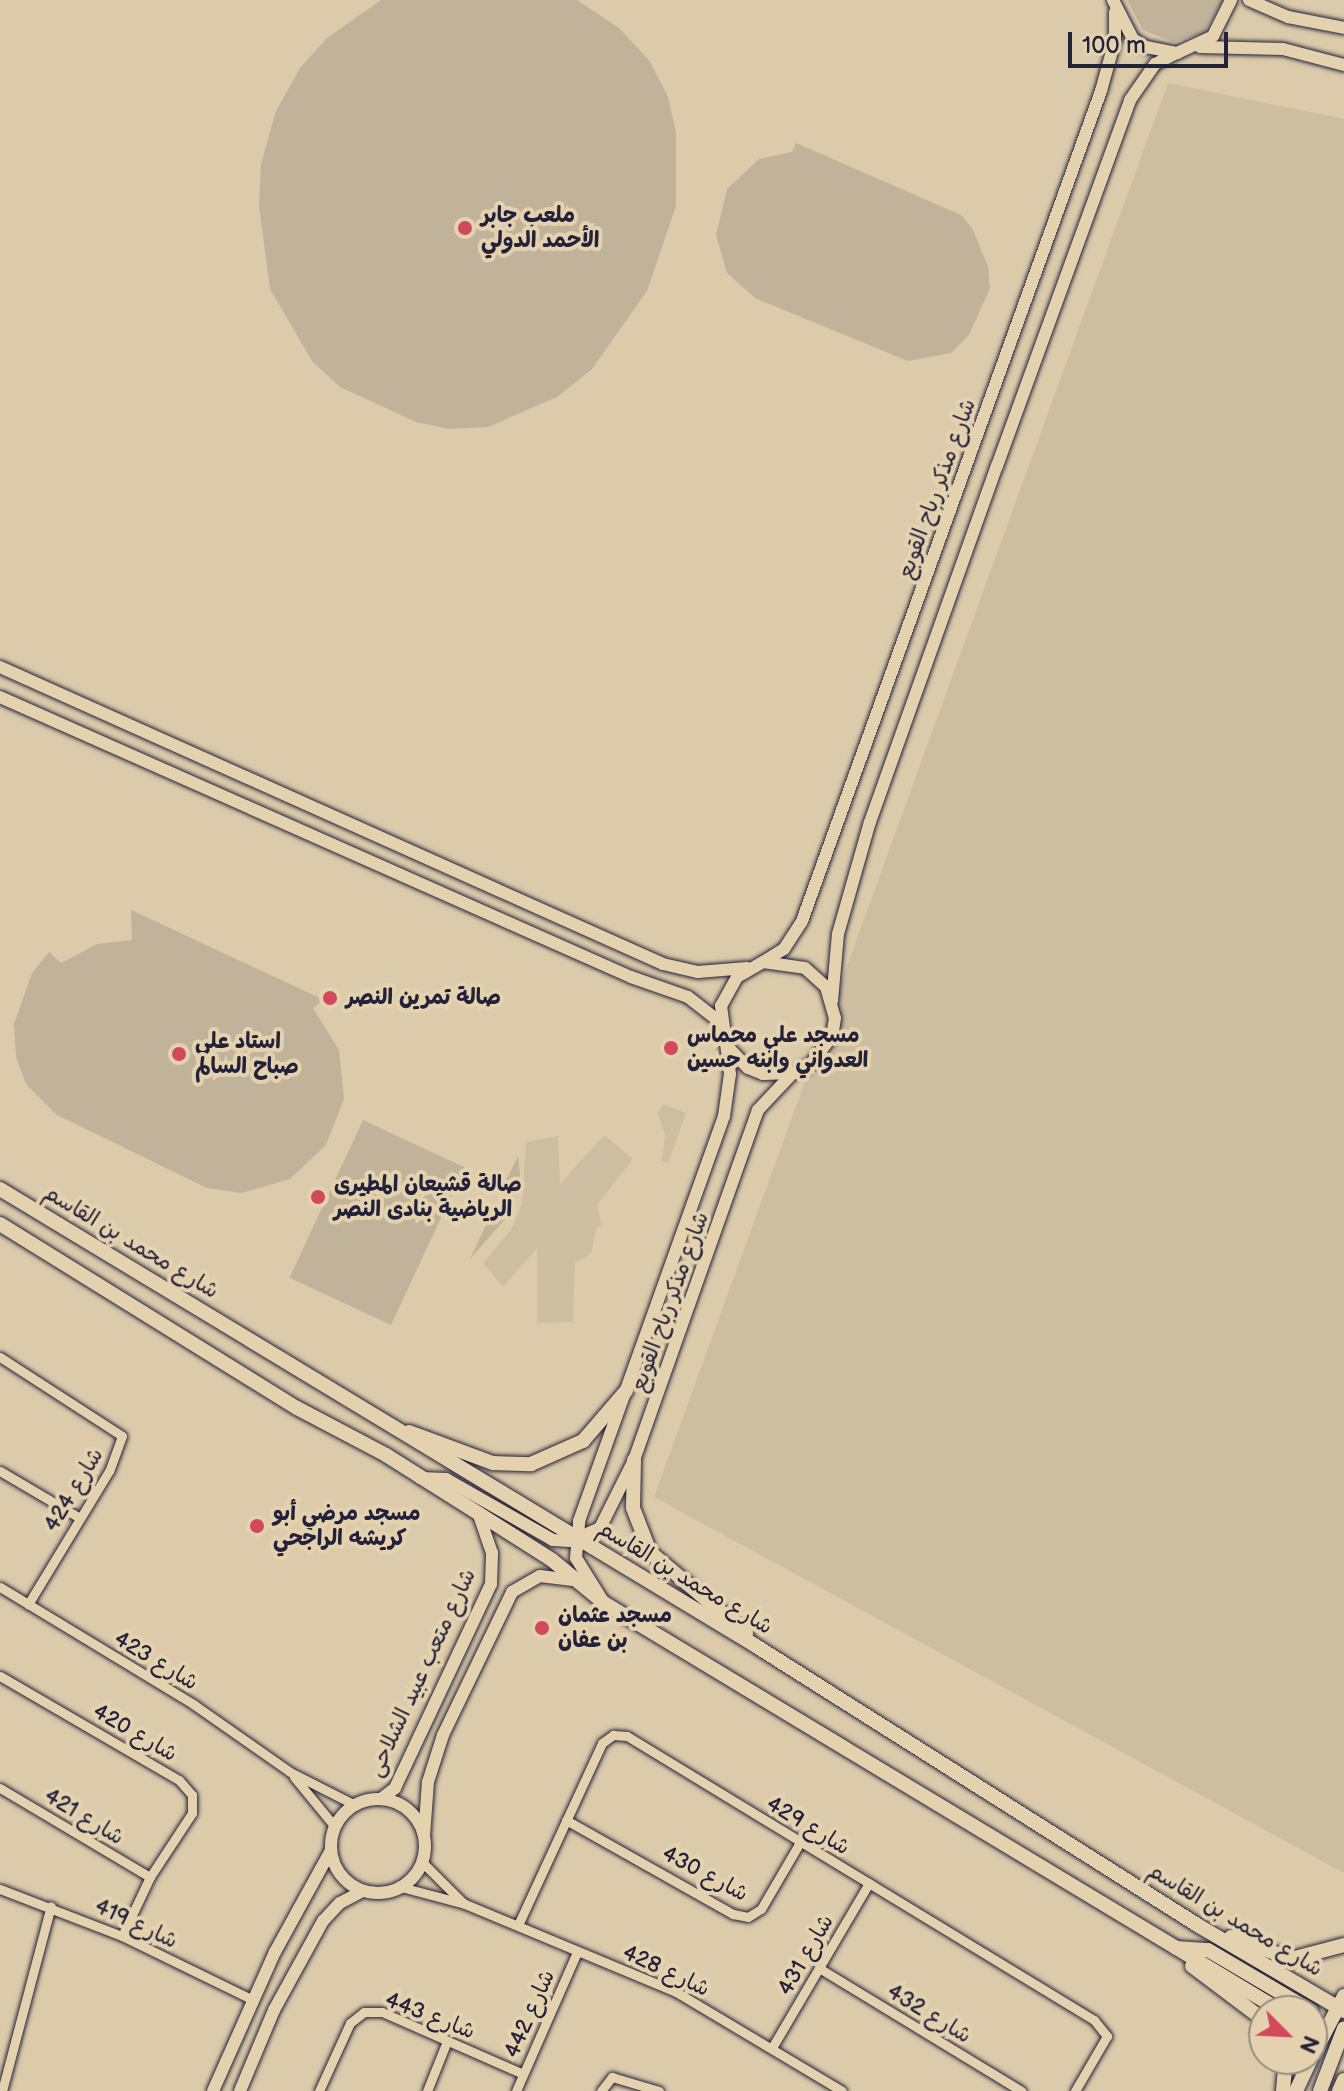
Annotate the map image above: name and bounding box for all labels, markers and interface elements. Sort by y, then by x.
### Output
scale bar [1072,16,1232,66]
text: 100 m [1082,31,1146,60]
place label: ملعب جابر الأحمد الدولي [481,202,599,254]
marker: ملعب جابر الأحمد الدولي [456,219,474,237]
street label: شارع مذكر رباح القوبع [892,395,982,583]
place label: صالة تمرين النصر [346,985,501,1011]
marker: صالة تمرين النصر [321,989,339,1007]
place label: مسجد علي محماس العدواني وابنه حسين [687,1022,868,1074]
place label: استاد علي صباح السالم [195,1028,299,1080]
marker: مسجد علي محماس العدواني وابنه حسين [662,1039,680,1057]
marker: استاد علي صباح السالم [170,1045,188,1063]
place label: صالة قشيعان المطيرى الرياضية بنادى النصر [334,1171,522,1222]
street label: شارع محمد بن القاسم [39,1179,223,1305]
marker: صالة قشيعان المطيرى الرياضية بنادى النصر [309,1188,327,1206]
street label: شارع مذكر رباح القوبع [625,1208,715,1396]
street label: شارع 424 [39,1443,109,1537]
place label: مسجد مرضي أبو كريشه الراجحي [273,1500,421,1552]
street label: شارع محمد بن القاسم [593,1515,777,1641]
marker: مسجد مرضي أبو كريشه الراجحي [248,1517,266,1535]
street label: شارع متعب عبيد الشلاحى [362,1565,482,1781]
place label: مسجد عثمان بن عفان [558,1602,672,1654]
marker: مسجد عثمان بن عفان [533,1619,551,1637]
street label: شارع 423 [109,1626,203,1696]
street label: شارع 420 [88,1698,182,1768]
street label: شارع 421 [39,1783,129,1851]
street label: شارع 429 [761,1791,855,1861]
street label: شارع 430 [658,1840,752,1908]
street label: شارع محمد بن القاسم [1143,1857,1327,1983]
street label: شارع 419 [90,1893,182,1955]
street label: شارع 431 [772,1910,840,2000]
street label: شارع 428 [618,1939,714,2003]
street label: شارع 442 [499,1966,561,2062]
street label: شارع 432 [882,1979,976,2049]
street label: شارع 443 [381,1987,479,2045]
north arrow [1248,1995,1328,2075]
text: N [1293,2031,1324,2057]

